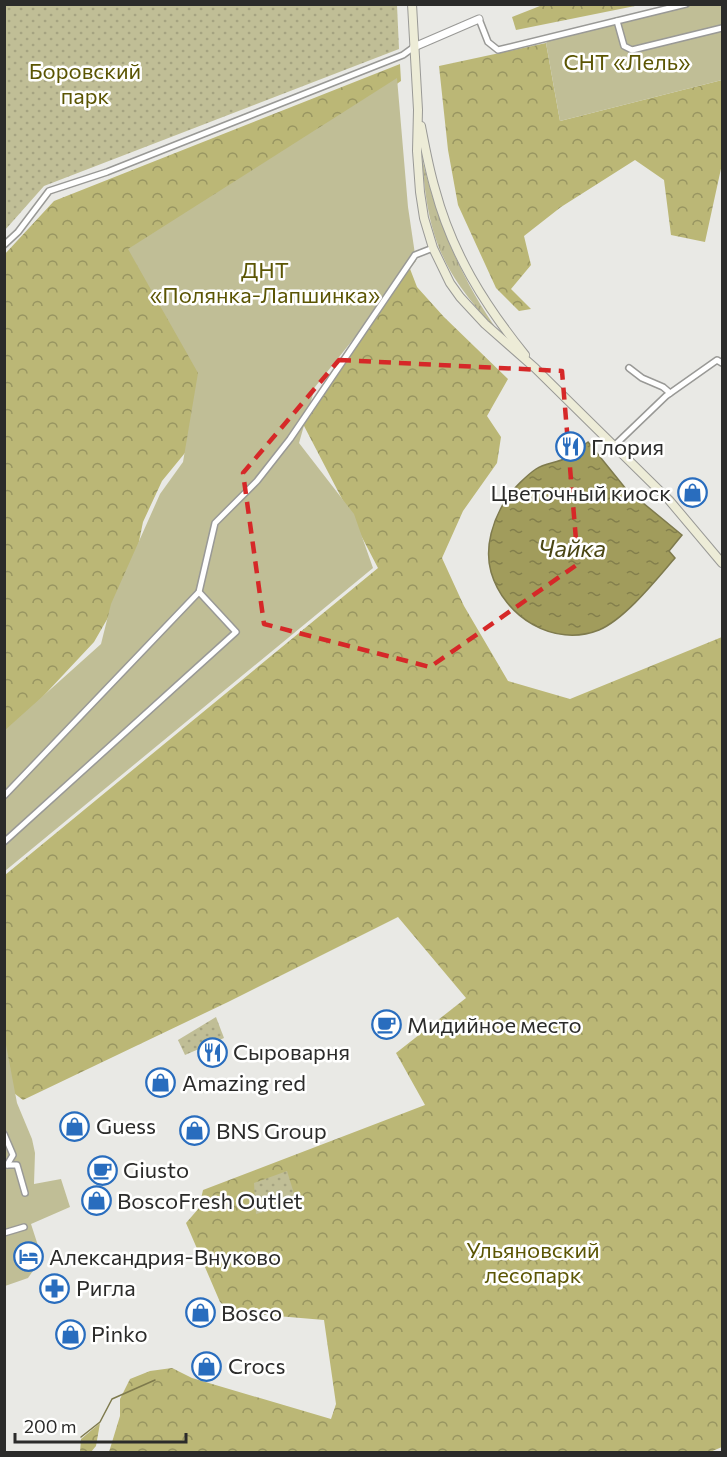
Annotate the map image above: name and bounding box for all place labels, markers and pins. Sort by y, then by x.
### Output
restaurant icon: Глория [554,431,586,463]
place label: Глория [591,433,664,460]
shop icon: Цветочный киоск [676,477,708,509]
place label: Цветочный киоск [490,479,671,506]
cafe icon: Мидийное место [370,1009,402,1041]
place label: Мидийное место [407,1011,582,1038]
restaurant icon: Сыроварня [196,1036,228,1068]
place label: Сыроварня [233,1038,350,1065]
shop icon: Amazing red [145,1067,177,1099]
place label: Amazing red [182,1069,306,1096]
shop icon: Guess [59,1110,91,1142]
place label: Guess [96,1112,156,1139]
shop icon: BNS Group [179,1115,211,1147]
place label: BNS Group [216,1117,327,1144]
cafe icon: Giusto [86,1154,118,1186]
place label: Giusto [123,1156,189,1183]
shop icon: BoscoFresh Outlet [80,1185,112,1217]
place label: BoscoFresh Outlet [117,1187,303,1214]
hotel icon: Александрия-Внуково [12,1241,44,1273]
place label: Александрия-Внуково [49,1243,281,1270]
pharmacy icon: Ригла [39,1272,71,1304]
place label: Ригла [76,1274,136,1301]
shop icon: Bosco [184,1297,216,1329]
place label: Bosco [221,1299,282,1326]
shop icon: Pinko [54,1318,86,1350]
place label: Pinko [91,1320,148,1347]
shop icon: Crocs [191,1350,223,1382]
place label: Crocs [228,1352,286,1379]

